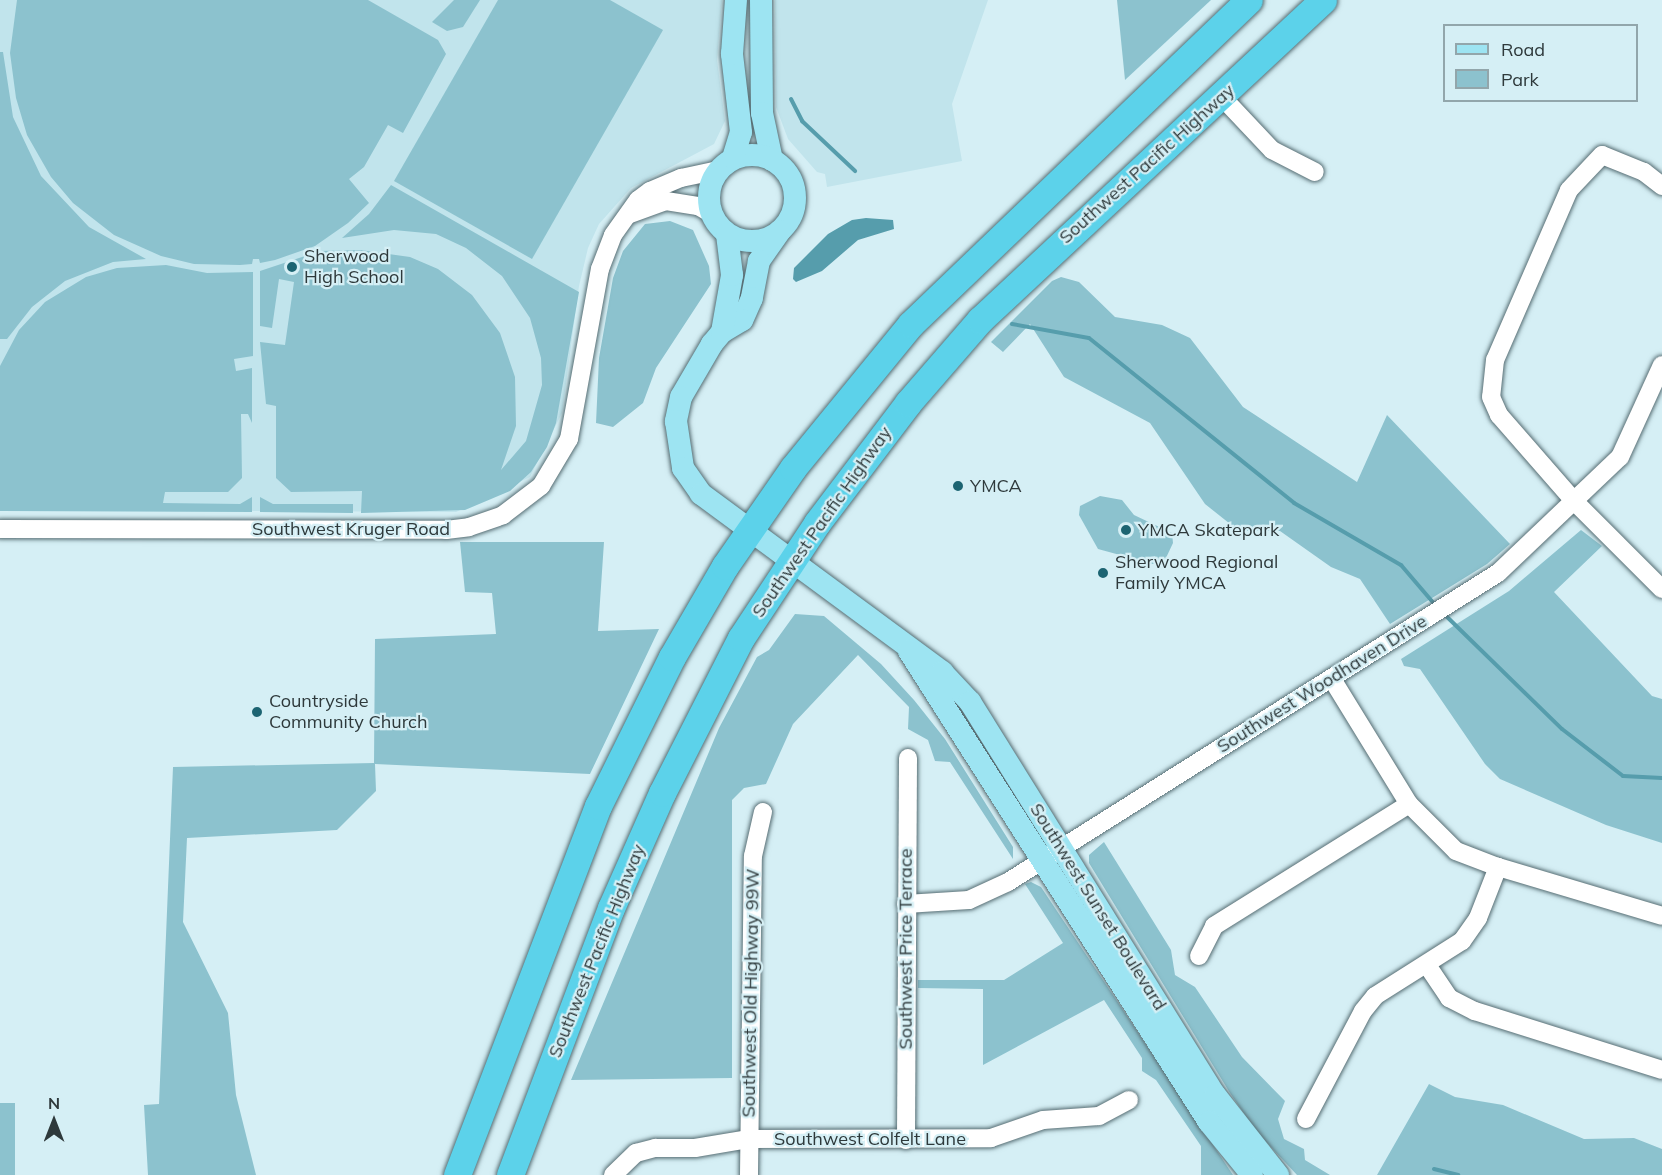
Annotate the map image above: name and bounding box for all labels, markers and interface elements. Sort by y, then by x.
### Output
legend [1443,24,1638,102]
text: Road [1501,38,1545,61]
text: Park [1501,68,1539,91]
street label: Southwest Pacific Highway [1055,80,1239,248]
place label: Sherwood High School [304,246,404,288]
marker: Sherwood High School [285,260,299,274]
street label: Southwest Pacific Highway [748,422,896,622]
place label: YMCA [970,475,1022,497]
marker: YMCA [951,479,965,493]
street label: Southwest Kruger Road [252,518,450,540]
place label: YMCA Skatepark [1138,519,1279,541]
marker: YMCA Skatepark [1119,523,1133,537]
place label: Sherwood Regional Family YMCA [1115,552,1278,594]
marker: Sherwood Regional Family YMCA [1096,566,1110,580]
street label: Southwest Woodhaven Drive [1213,610,1431,758]
place label: Countryside Community Church [269,691,428,734]
marker: Countryside Community Church [250,705,264,719]
street label: Southwest Sunset Boulevard [1025,800,1171,1014]
street label: Southwest Pacific Highway [544,841,650,1061]
street label: Southwest Price Terrace [895,849,917,1049]
street label: Southwest Old Highway 99W [738,868,764,1118]
north arrow [24,1091,84,1151]
text: N [48,1093,60,1113]
street label: Southwest Colfelt Lane [774,1128,966,1150]

